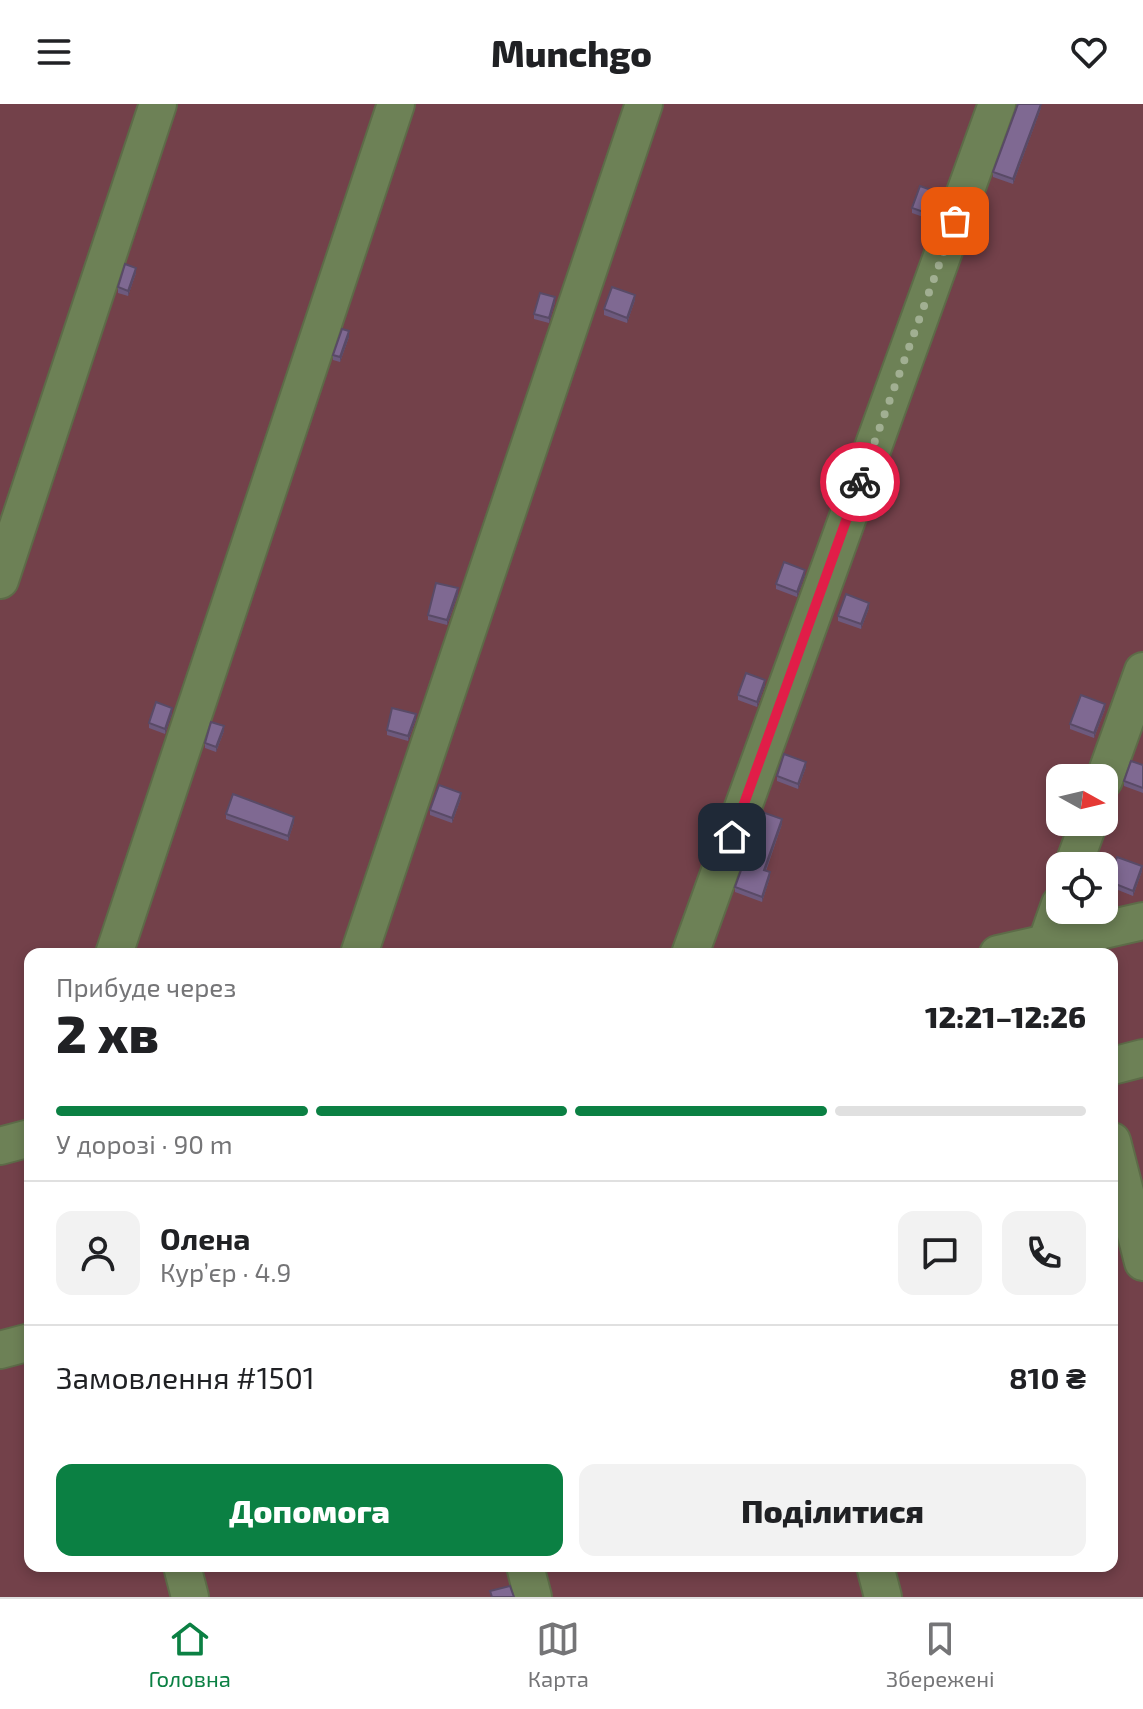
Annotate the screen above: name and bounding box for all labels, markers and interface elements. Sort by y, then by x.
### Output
icon: menu [32,30,76,74]
icon: heart [1067,30,1111,74]
text: Munchgo [491,31,652,74]
pin [921,187,989,255]
icon: bag [933,199,977,243]
courier [820,442,900,522]
icon: bike [838,460,882,504]
north arrow [1046,764,1118,836]
map controls [1046,764,1118,924]
pin [698,803,766,871]
icon: home [710,815,754,859]
button: locate [1046,852,1118,924]
text: Прибуде через [56,971,236,1002]
text: 12:21–12:26 [925,998,1086,1034]
text: 2 хв [56,1001,159,1063]
text: У дорозі · 90 m [56,1128,233,1159]
button: person [56,1211,140,1295]
button: chat [898,1211,982,1295]
button: phone [1002,1211,1086,1295]
text: Олена [160,1220,250,1256]
text: Кур’єр · 4.9 [160,1256,291,1287]
text: Замовлення #1501 [56,1359,315,1395]
text: 810 ₴ [1009,1359,1086,1395]
button: Допомога [56,1464,563,1556]
button: Поділитися [579,1464,1086,1556]
tab: Головна [148,1617,231,1691]
tab: Карта [528,1617,589,1691]
tab: Збережені [886,1617,995,1691]

